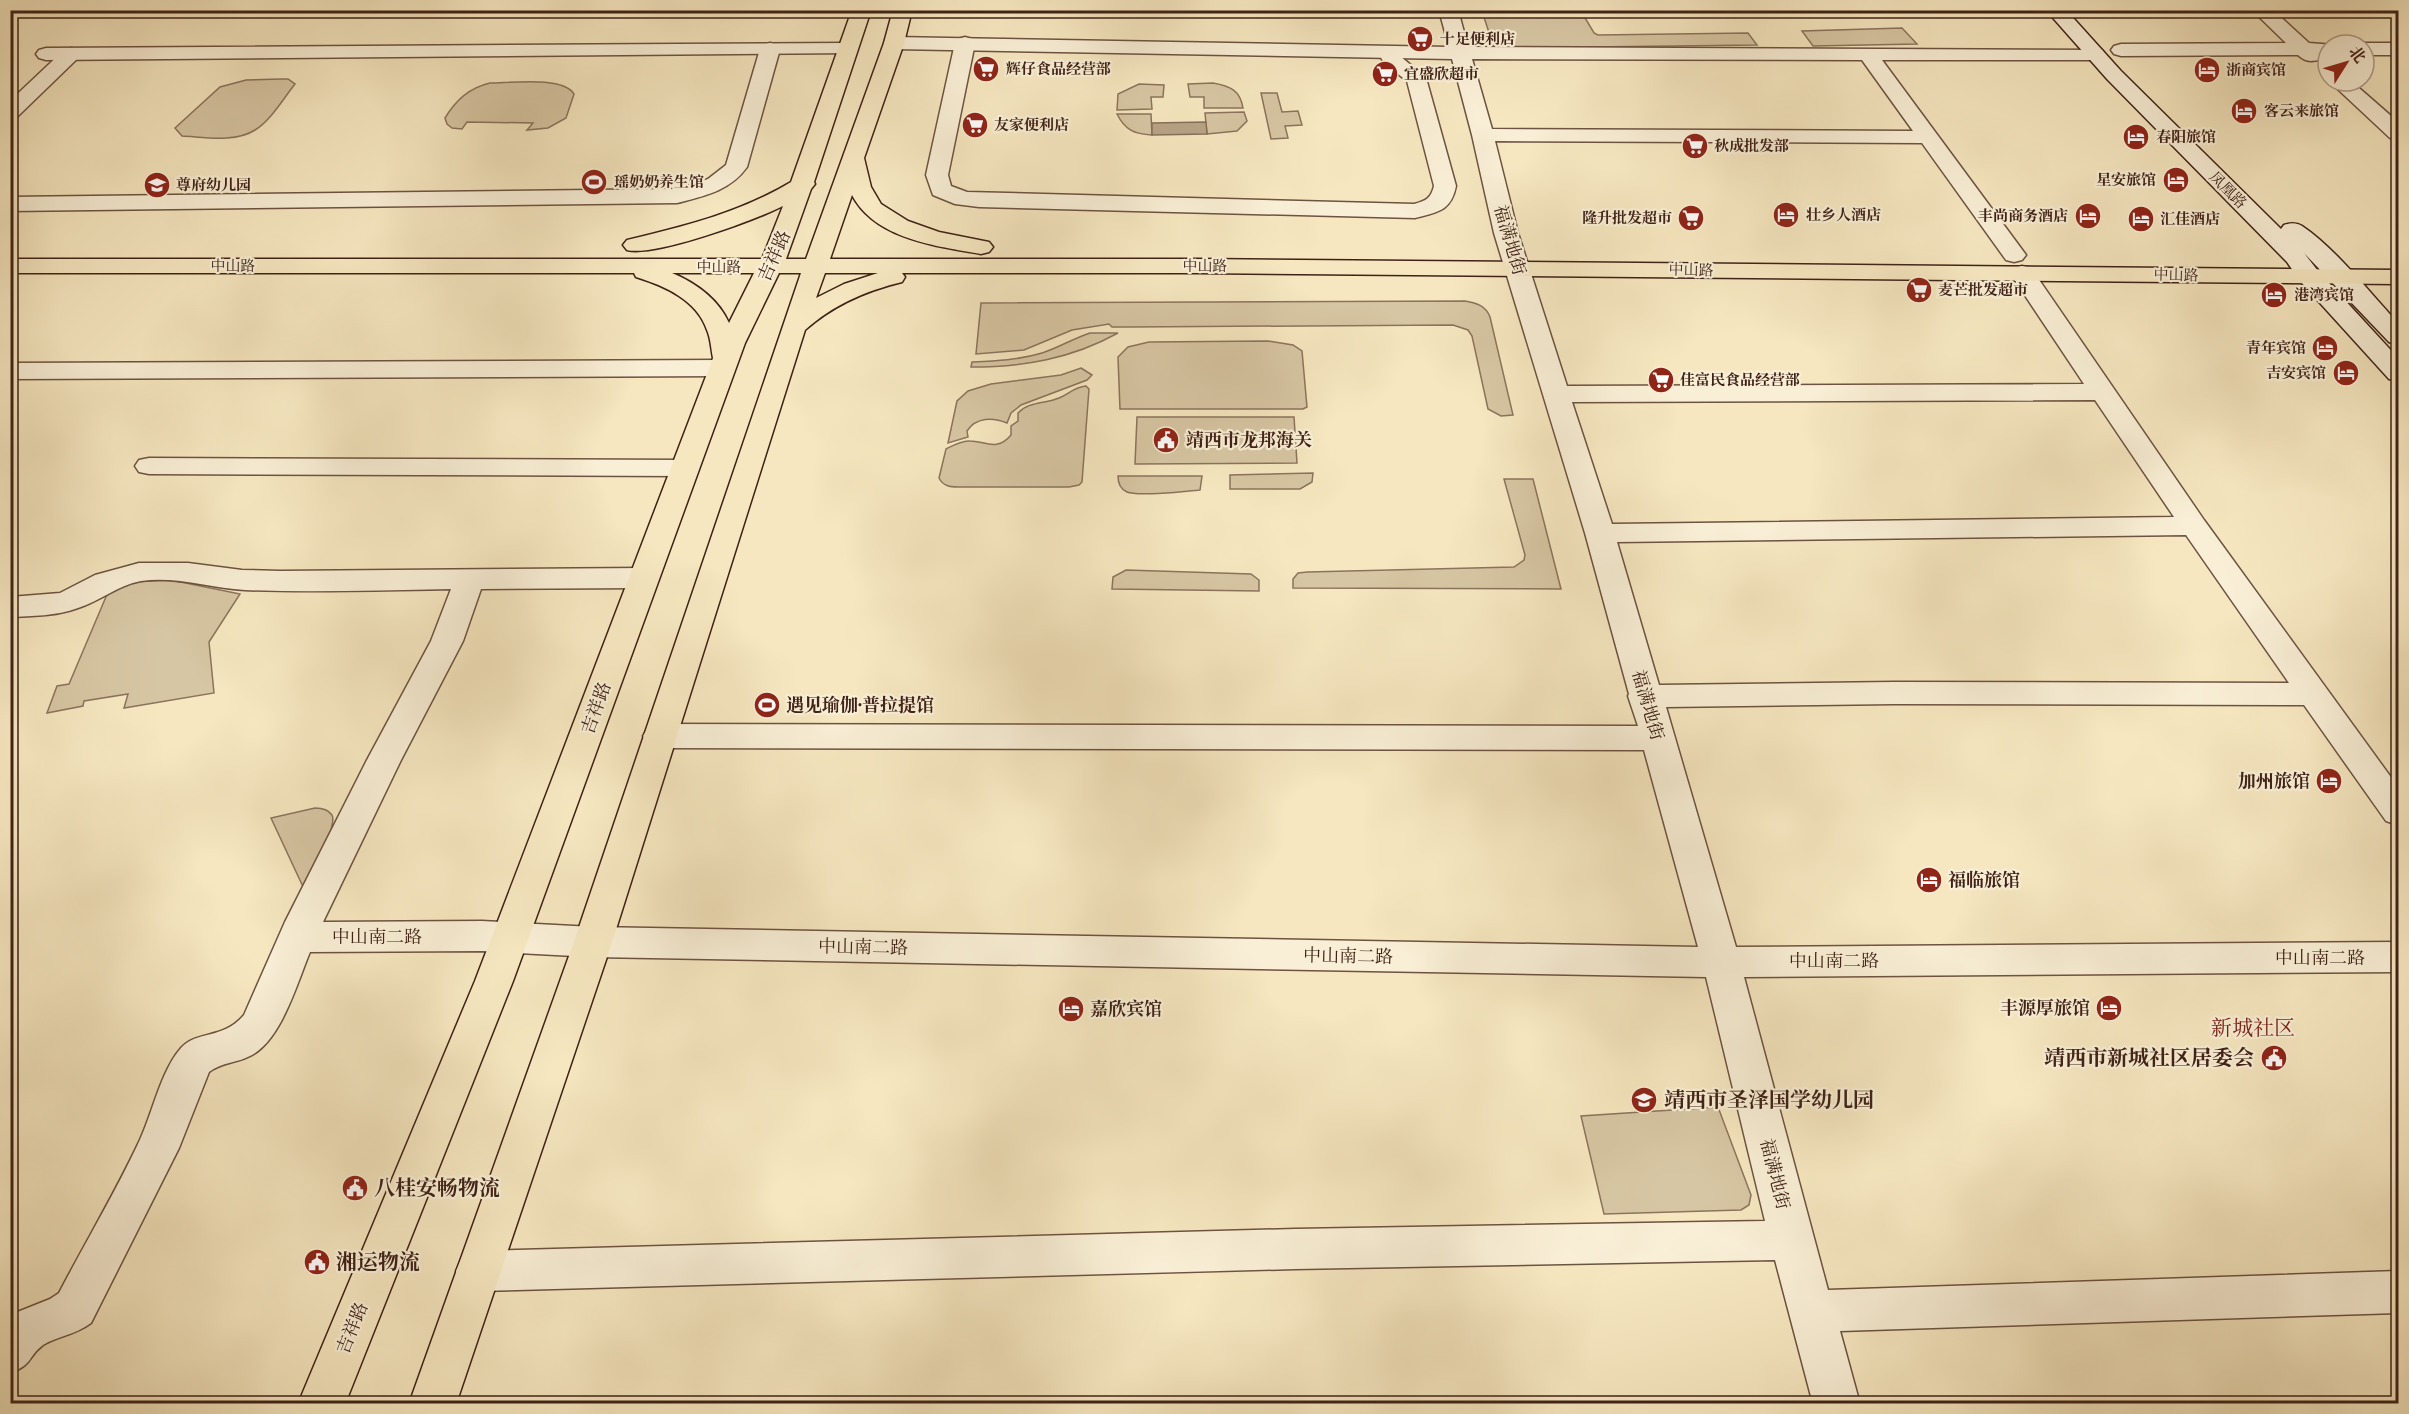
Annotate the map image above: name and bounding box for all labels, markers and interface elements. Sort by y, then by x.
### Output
supermarket icon: 十足便利店 [1405,24,1435,54]
place label: 十足便利店 [1440,30,1515,48]
north arrow [2316,33,2376,93]
text: 北 [2345,42,2370,66]
supermarket icon: 辉仔食品经营部 [971,54,1001,84]
hotel icon: 浙商宾馆 [2192,55,2222,85]
supermarket icon: 宜盛欣超市 [1370,59,1400,89]
place label: 辉仔食品经营部 [1006,60,1111,78]
place label: 浙商宾馆 [2226,61,2286,79]
place label: 宜盛欣超市 [1404,65,1479,83]
hotel icon: 客云来旅馆 [2229,96,2259,126]
place label: 客云来旅馆 [2264,102,2339,120]
supermarket icon: 友家便利店 [960,110,990,140]
place label: 友家便利店 [994,116,1069,134]
hotel icon: 春阳旅馆 [2121,122,2151,152]
place label: 春阳旅馆 [2156,128,2216,146]
supermarket icon: 秋成批发部 [1680,131,1710,161]
place label: 秋成批发部 [1714,137,1789,155]
hotel icon: 星安旅馆 [2161,165,2191,195]
sports icon: 瑶奶奶养生馆 [579,167,609,197]
street label: 凤凰路 [2206,168,2250,212]
school or university icon: 尊府幼儿园 [142,170,172,200]
place label: 星安旅馆 [2096,171,2156,189]
place label: 瑶奶奶养生馆 [614,173,704,191]
place label: 尊府幼儿园 [176,176,251,194]
hotel icon: 壮乡人酒店 [1771,200,1801,230]
hotel icon: 丰尚商务酒店 [2073,201,2103,231]
street label: 福满地街 [1490,202,1530,278]
supermarket icon: 隆升批发超市 [1676,203,1706,233]
hotel icon: 汇佳酒店 [2126,204,2156,234]
place label: 壮乡人酒店 [1806,206,1881,224]
place label: 丰尚商务酒店 [1978,207,2068,225]
place label: 隆升批发超市 [1582,209,1672,227]
place label: 汇佳酒店 [2160,210,2220,228]
street label: 吉祥路 [753,227,795,285]
street label: 中山路 [210,257,256,275]
street label: 中山路 [1182,257,1228,275]
street label: 中山路 [696,258,742,276]
street label: 中山路 [1668,261,1714,279]
street label: 中山路 [2153,266,2199,284]
supermarket icon: 麦芒批发超市 [1904,275,1934,305]
hotel icon: 港湾宾馆 [2259,280,2289,310]
place label: 麦芒批发超市 [1938,281,2028,299]
place label: 港湾宾馆 [2294,286,2354,304]
hotel icon: 青年宾馆 [2310,333,2340,363]
place label: 青年宾馆 [2246,339,2306,357]
hotel icon: 吉安宾馆 [2331,358,2361,388]
place label: 吉安宾馆 [2266,364,2326,382]
supermarket icon: 佳富民食品经营部 [1646,365,1676,395]
place label: 佳富民食品经营部 [1680,371,1800,389]
public building icon: 靖西市龙邦海关 [1151,425,1181,455]
place label: 靖西市龙邦海关 [1186,429,1312,451]
street label: 福满地街 [1628,667,1668,743]
street label: 吉祥路 [576,679,616,737]
sports icon: 遇见瑜伽·普拉提馆 [752,690,782,720]
place label: 遇见瑜伽·普拉提馆 [786,694,934,716]
hotel icon: 加州旅馆 [2314,766,2344,796]
place label: 加州旅馆 [2238,770,2310,792]
hotel icon: 福临旅馆 [1914,865,1944,895]
place label: 福临旅馆 [1948,869,2020,891]
street label: 中山南二路 [332,926,422,948]
street label: 中山南二路 [818,935,908,959]
street label: 中山南二路 [1303,944,1393,968]
street label: 中山南二路 [2275,947,2365,969]
street label: 中山南二路 [1789,950,1879,972]
hotel icon: 丰源厚旅馆 [2094,993,2124,1023]
hotel icon: 嘉欣宾馆 [1056,994,1086,1024]
place label: 丰源厚旅馆 [2000,997,2090,1019]
place label: 嘉欣宾馆 [1090,998,1162,1020]
district label: 新城社区 [2211,1015,2295,1041]
public building icon: 靖西市新城社区居委会 [2259,1043,2289,1073]
place label: 靖西市新城社区居委会 [2044,1045,2254,1071]
school or university icon: 靖西市圣泽国学幼儿园 [1629,1085,1659,1115]
place label: 靖西市圣泽国学幼儿园 [1664,1087,1874,1113]
street label: 福满地街 [1756,1136,1794,1212]
public building icon: 八桂安畅物流 [340,1173,370,1203]
place label: 八桂安畅物流 [374,1175,500,1201]
public building icon: 湘运物流 [302,1247,332,1277]
place label: 湘运物流 [336,1249,420,1275]
street label: 吉祥路 [332,1299,372,1357]

